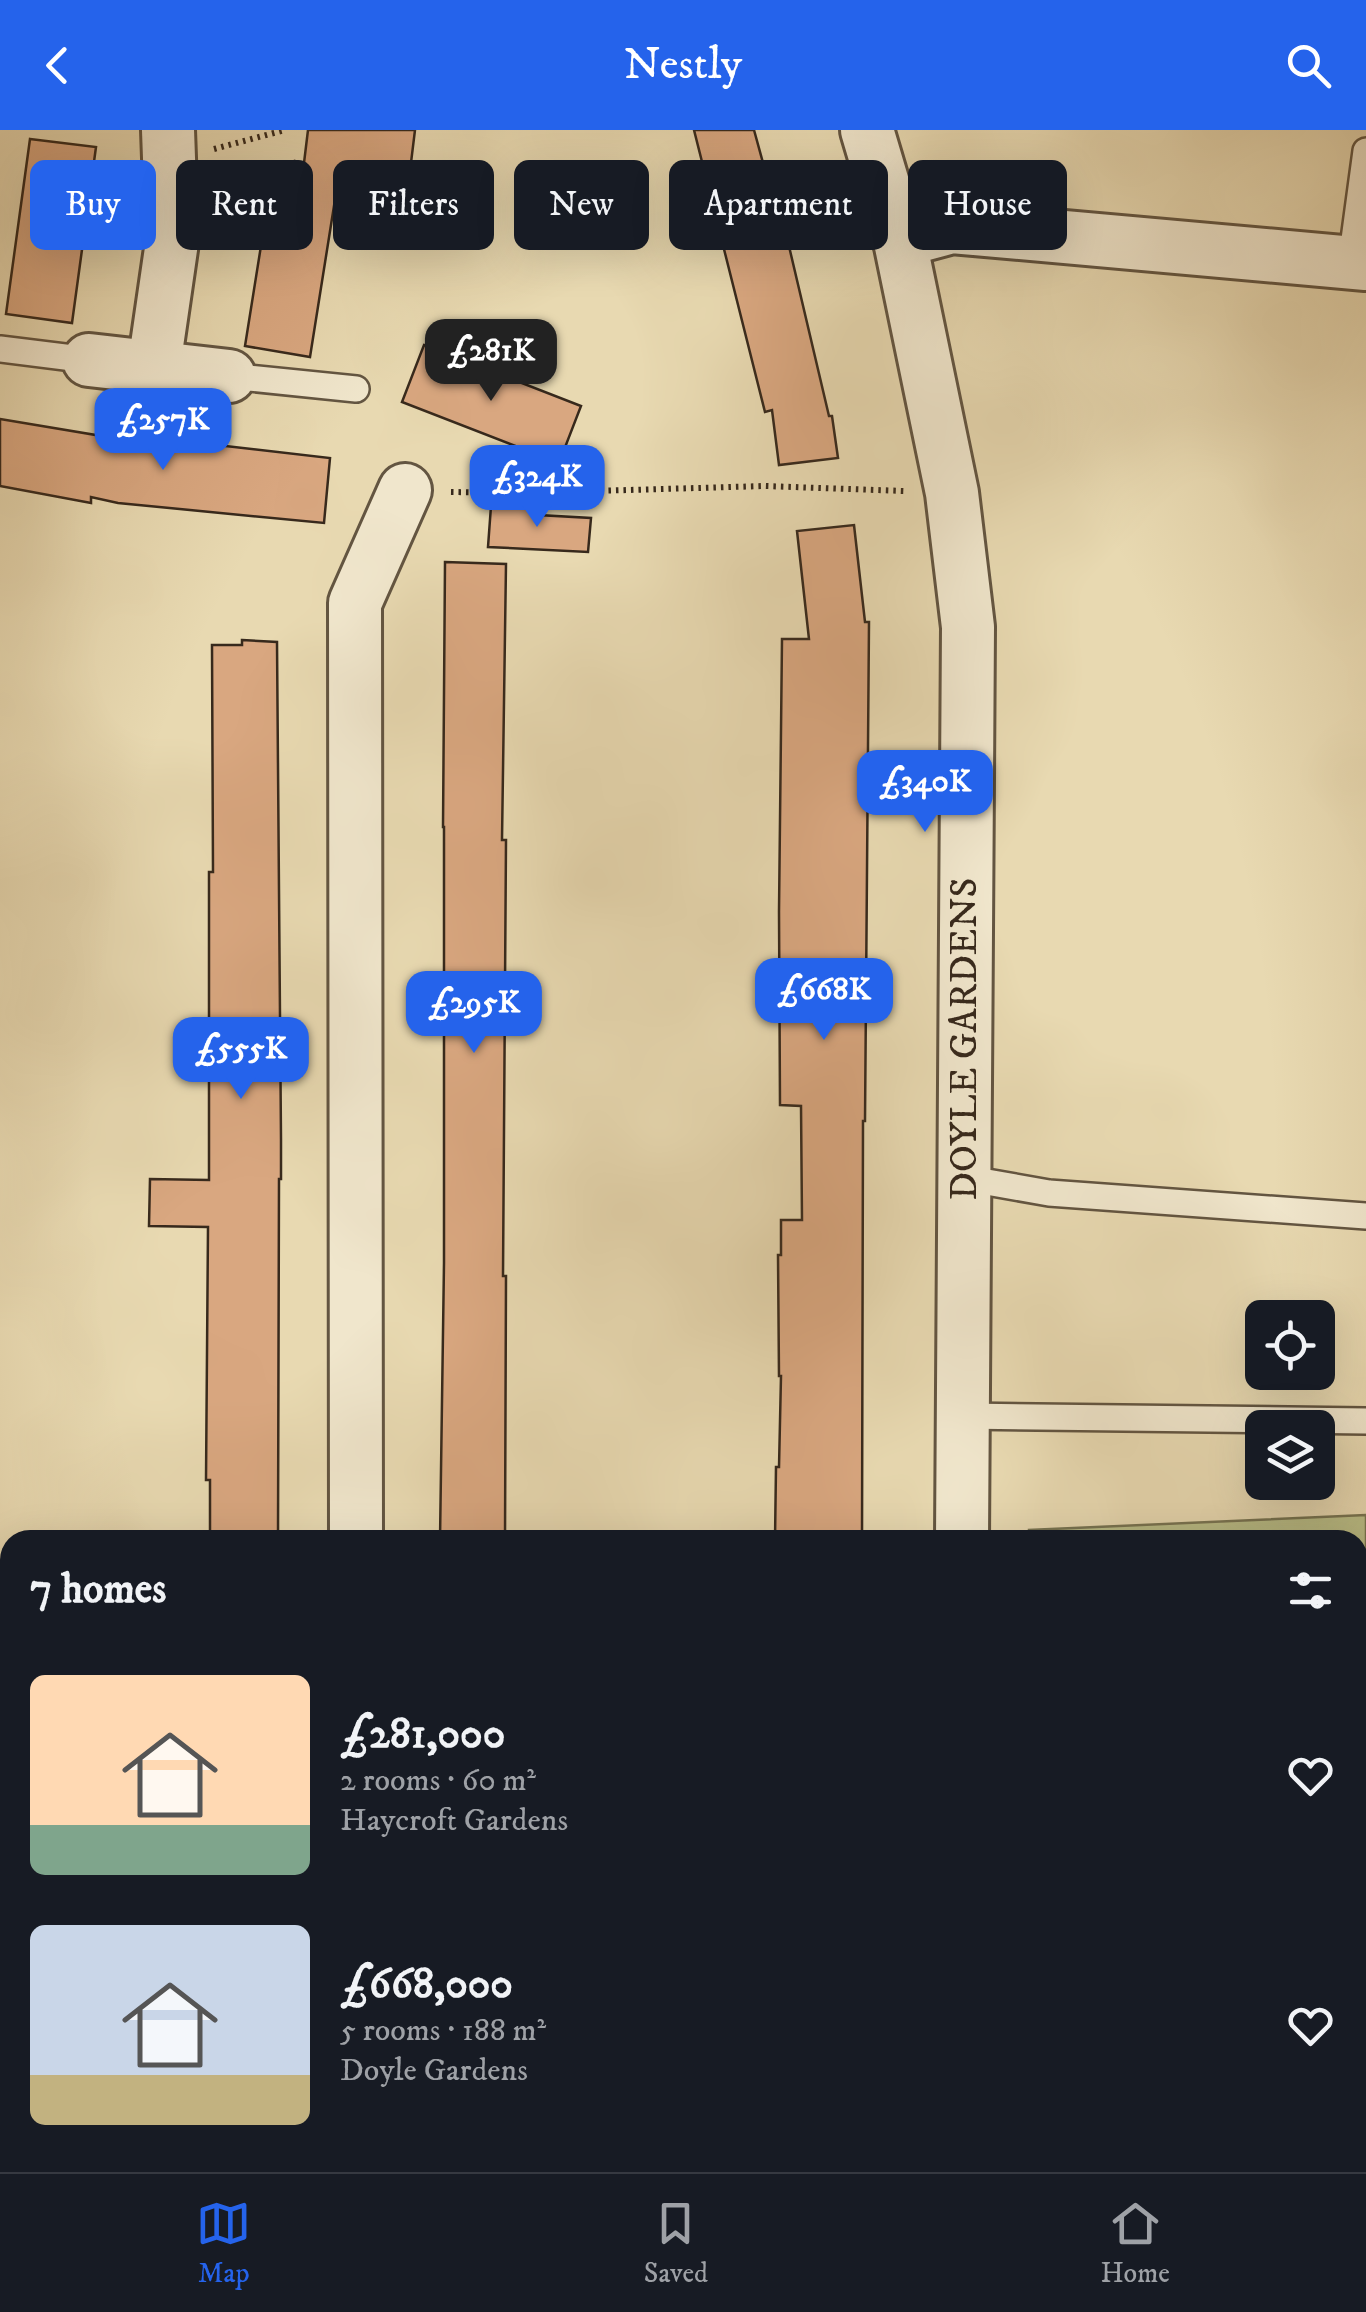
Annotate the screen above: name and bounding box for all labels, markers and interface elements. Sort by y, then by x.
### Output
text: Nestly [624,37,742,93]
icon: back [30,38,85,93]
icon: search [1281,38,1336,93]
chip: Buy [30,160,156,250]
chip: Rent [176,160,313,250]
chip: Filters [333,160,494,250]
chip: New [514,160,649,250]
chip: Apartment [669,160,888,250]
chip: House [908,160,1067,250]
pin: £281K [421,319,561,404]
text: £281K [447,331,535,371]
pin: £257K [93,388,233,473]
text: £257K [117,400,209,440]
pin: £324K [467,445,607,530]
text: £324K [492,457,582,497]
pin: £340K [855,750,995,835]
text: £340K [879,762,971,802]
street label: DOYLE GARDENS [941,878,989,1200]
pin: £668K [754,958,894,1043]
text: £668K [777,970,871,1010]
pin: £295K [404,971,544,1056]
text: £295K [428,983,520,1023]
pin: £555K [171,1017,311,1102]
text: £555K [195,1029,287,1069]
map controls [1245,1300,1335,1500]
button: locate [1245,1300,1335,1390]
button: layers [1245,1410,1335,1500]
icon: filters [1283,1563,1338,1618]
text: 7 homes [30,1564,166,1616]
text: £281,000 [340,1709,505,1761]
icon: home [110,1715,230,1835]
icon: heart [1283,1748,1338,1803]
text: 2 rooms · 60 m² [340,1761,536,1801]
text: Haycroft Gardens [340,1801,568,1841]
text: £668,000 [340,1959,513,2011]
icon: home [110,1965,230,2085]
icon: heart [1283,1998,1338,2053]
text: 5 rooms · 188 m² [340,2011,546,2051]
text: Doyle Gardens [340,2051,528,2091]
tab: Map [196,2196,251,2291]
tab: Saved [644,2196,708,2291]
tab: Home [1101,2196,1170,2291]

